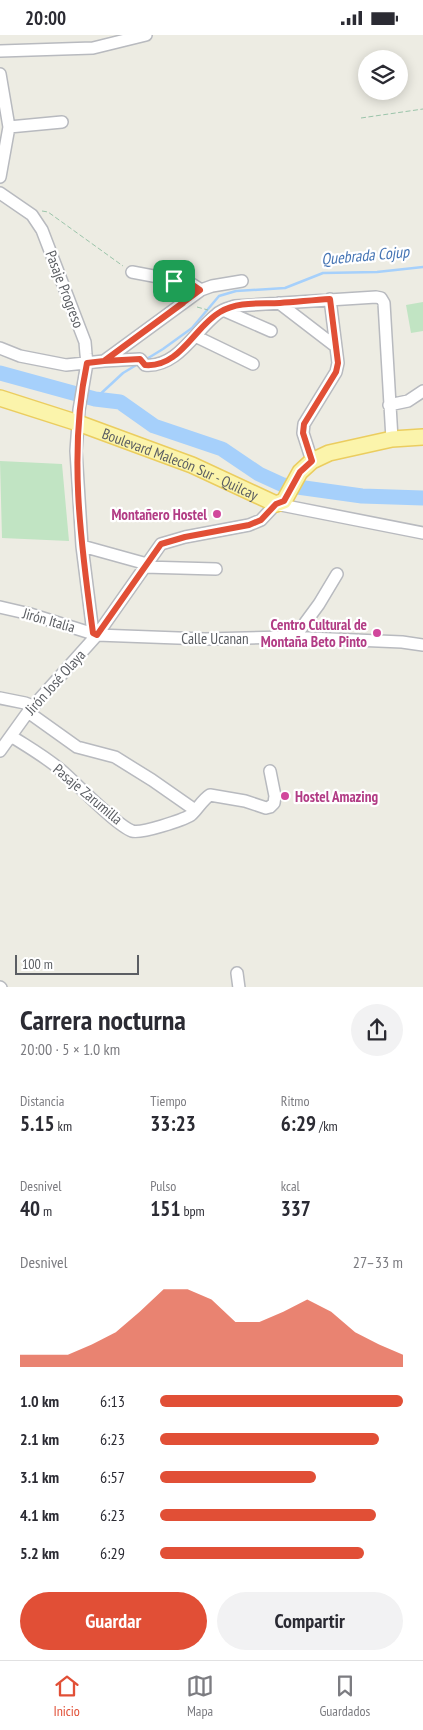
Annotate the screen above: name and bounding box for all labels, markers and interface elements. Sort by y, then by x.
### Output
text: 20:00 [25,6,66,30]
map controls [358,50,408,100]
button: layers [358,50,408,100]
water label: Quebrada Cojup [320,241,411,269]
street label: Pasaje Progreso [42,248,88,330]
pin [153,260,195,302]
icon: arrive [160,267,188,295]
street label: Boulevard Malecón Sur - Quilcay [100,423,262,504]
place label: Montañero Hostel [111,505,207,524]
marker: Montañero Hostel [211,508,223,520]
street label: Jirón Italia [20,603,77,637]
place label: Centro Cultural de Montaña Beto Pinto [261,615,367,651]
marker: Centro Cultural de Montaña Beto Pinto [371,627,383,639]
street label: Calle Ucanan [181,629,249,648]
street label: Jirón José Olaya [20,645,89,719]
street label: Pasaje Zarumilla [49,759,127,829]
place label: Hostel Amazing [295,787,378,806]
marker: Hostel Amazing [279,790,291,802]
scale bar [15,953,139,976]
text: 100 m [22,955,53,973]
text: Carrera nocturna [20,1001,186,1038]
button: share [351,1004,403,1056]
text: 20:00 · 5 × 1.0 km [20,1039,120,1059]
text: Distancia [20,1092,64,1110]
text: Tiempo [150,1092,187,1110]
text: Ritmo [281,1092,309,1110]
text: 5.15 [20,1110,55,1137]
text: 33:23 [150,1110,196,1137]
text: 6:29 [281,1110,316,1137]
text: km [55,1117,72,1135]
text: /km [316,1117,338,1135]
text: Desnivel [20,1177,62,1195]
text: Pulso [150,1177,176,1195]
text: kcal [281,1177,300,1195]
text: 40 [20,1195,40,1222]
text: 151 [150,1195,180,1222]
text: 337 [281,1195,311,1222]
text: m [40,1202,52,1220]
text: bpm [180,1202,205,1220]
text: Desnivel [20,1252,67,1272]
text: 27–33 m [353,1252,403,1272]
text: 1.0 km [20,1391,59,1411]
text: 6:13 [100,1391,125,1411]
text: 2.1 km [20,1429,59,1449]
text: 6:23 [100,1429,125,1449]
text: 3.1 km [20,1467,59,1487]
text: 6:57 [100,1467,125,1487]
text: 4.1 km [20,1505,59,1525]
text: 6:23 [100,1505,125,1525]
text: 5.2 km [20,1543,59,1563]
text: 6:29 [100,1543,125,1563]
button: Guardar [20,1592,207,1650]
button: Compartir [217,1592,403,1650]
tab: Inicio [53,1672,81,1720]
tab: Mapa [186,1672,214,1720]
tab: Guardados [319,1672,370,1720]

